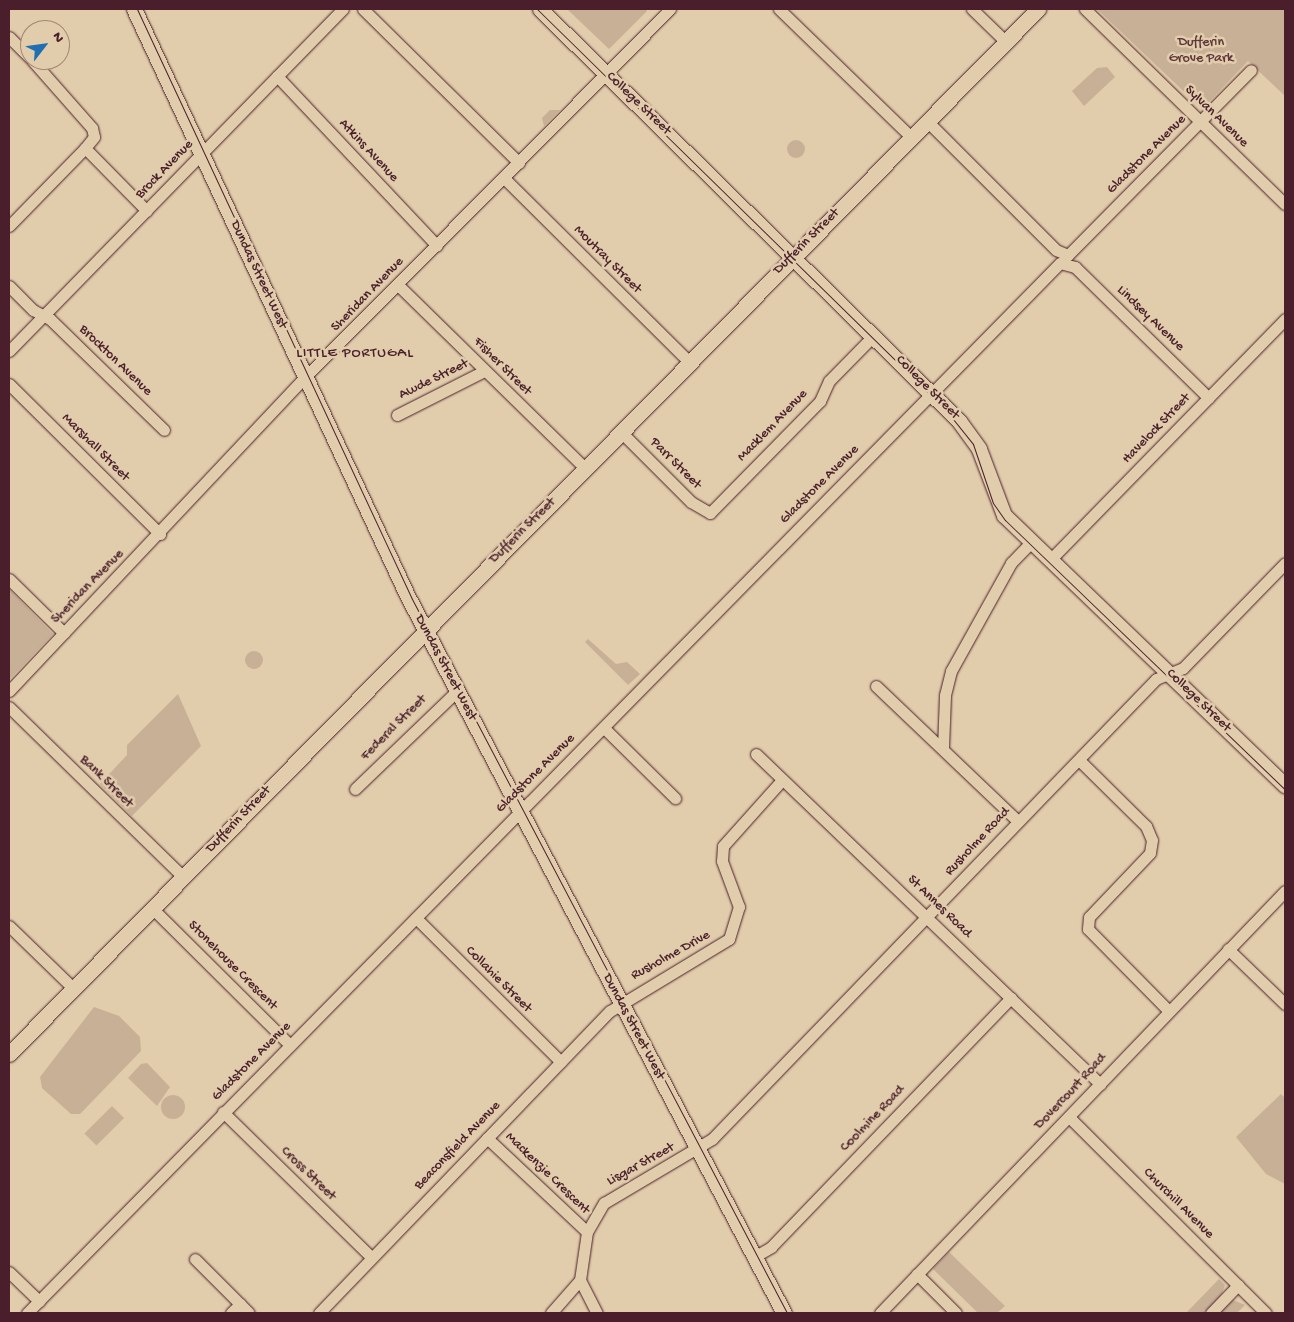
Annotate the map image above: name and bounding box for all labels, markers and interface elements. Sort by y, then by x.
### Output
north arrow [20,20,70,70]
text: N [48,30,67,46]
park label: Dufferin Grove Park [1169,35,1233,68]
street label: College Street [602,69,674,139]
street label: Sylvan Avenue [1180,82,1252,152]
street label: Gladstone Avenue [1104,112,1190,198]
street label: Atkins Avenue [334,116,402,186]
street label: Brock Avenue [133,137,197,203]
street label: Dufferin Street [770,205,844,279]
street label: Dundas Street West [226,218,290,332]
street label: Moutray Street [569,222,645,298]
street label: Sheridan Avenue [328,254,408,336]
street label: Lindsey Avenue [1113,282,1187,356]
street label: Brockton Avenue [75,322,155,400]
street label: Fisher Street [469,334,535,400]
district label: LITTLE PORTUGAL [294,345,416,363]
street label: College Street [891,352,963,424]
street label: Awde Street [397,356,471,404]
street label: Macklem Avenue [734,386,812,466]
street label: Havelock Street [1119,390,1195,468]
street label: Marshall Street [57,410,133,486]
street label: Parr Street [646,435,704,493]
street label: Gladstone Avenue [777,442,863,528]
street label: Dufferin Street [486,494,560,568]
street label: Sheridan Avenue [48,546,128,628]
street label: Dundas Street West [410,612,480,724]
street label: College Street [1162,666,1234,736]
street label: Federal Street [358,692,430,764]
street label: Gladstone Avenue [493,731,579,817]
street label: Bank Street [76,752,136,812]
street label: Dufferin Street [203,783,275,857]
street label: Rusholme Road [942,804,1014,880]
street label: St Annes Road [903,872,975,942]
street label: Stonehouse Crescent [184,918,280,1014]
street label: Rusholme Drive [628,927,714,985]
street label: Collahie Street [461,943,535,1017]
street label: Dundas Street West [598,971,668,1083]
street label: Gladstone Avenue [209,1019,295,1105]
street label: Dovercourt Road [1031,1050,1111,1134]
street label: Coolmine Road [837,1082,909,1156]
street label: Beaconsfield Avenue [411,1098,505,1194]
street label: Mackenzie Crescent [501,1129,593,1219]
street label: Lisgar Street [604,1140,678,1190]
street label: Cross Street [277,1143,339,1205]
street label: Churchill Avenue [1139,1165,1217,1243]

